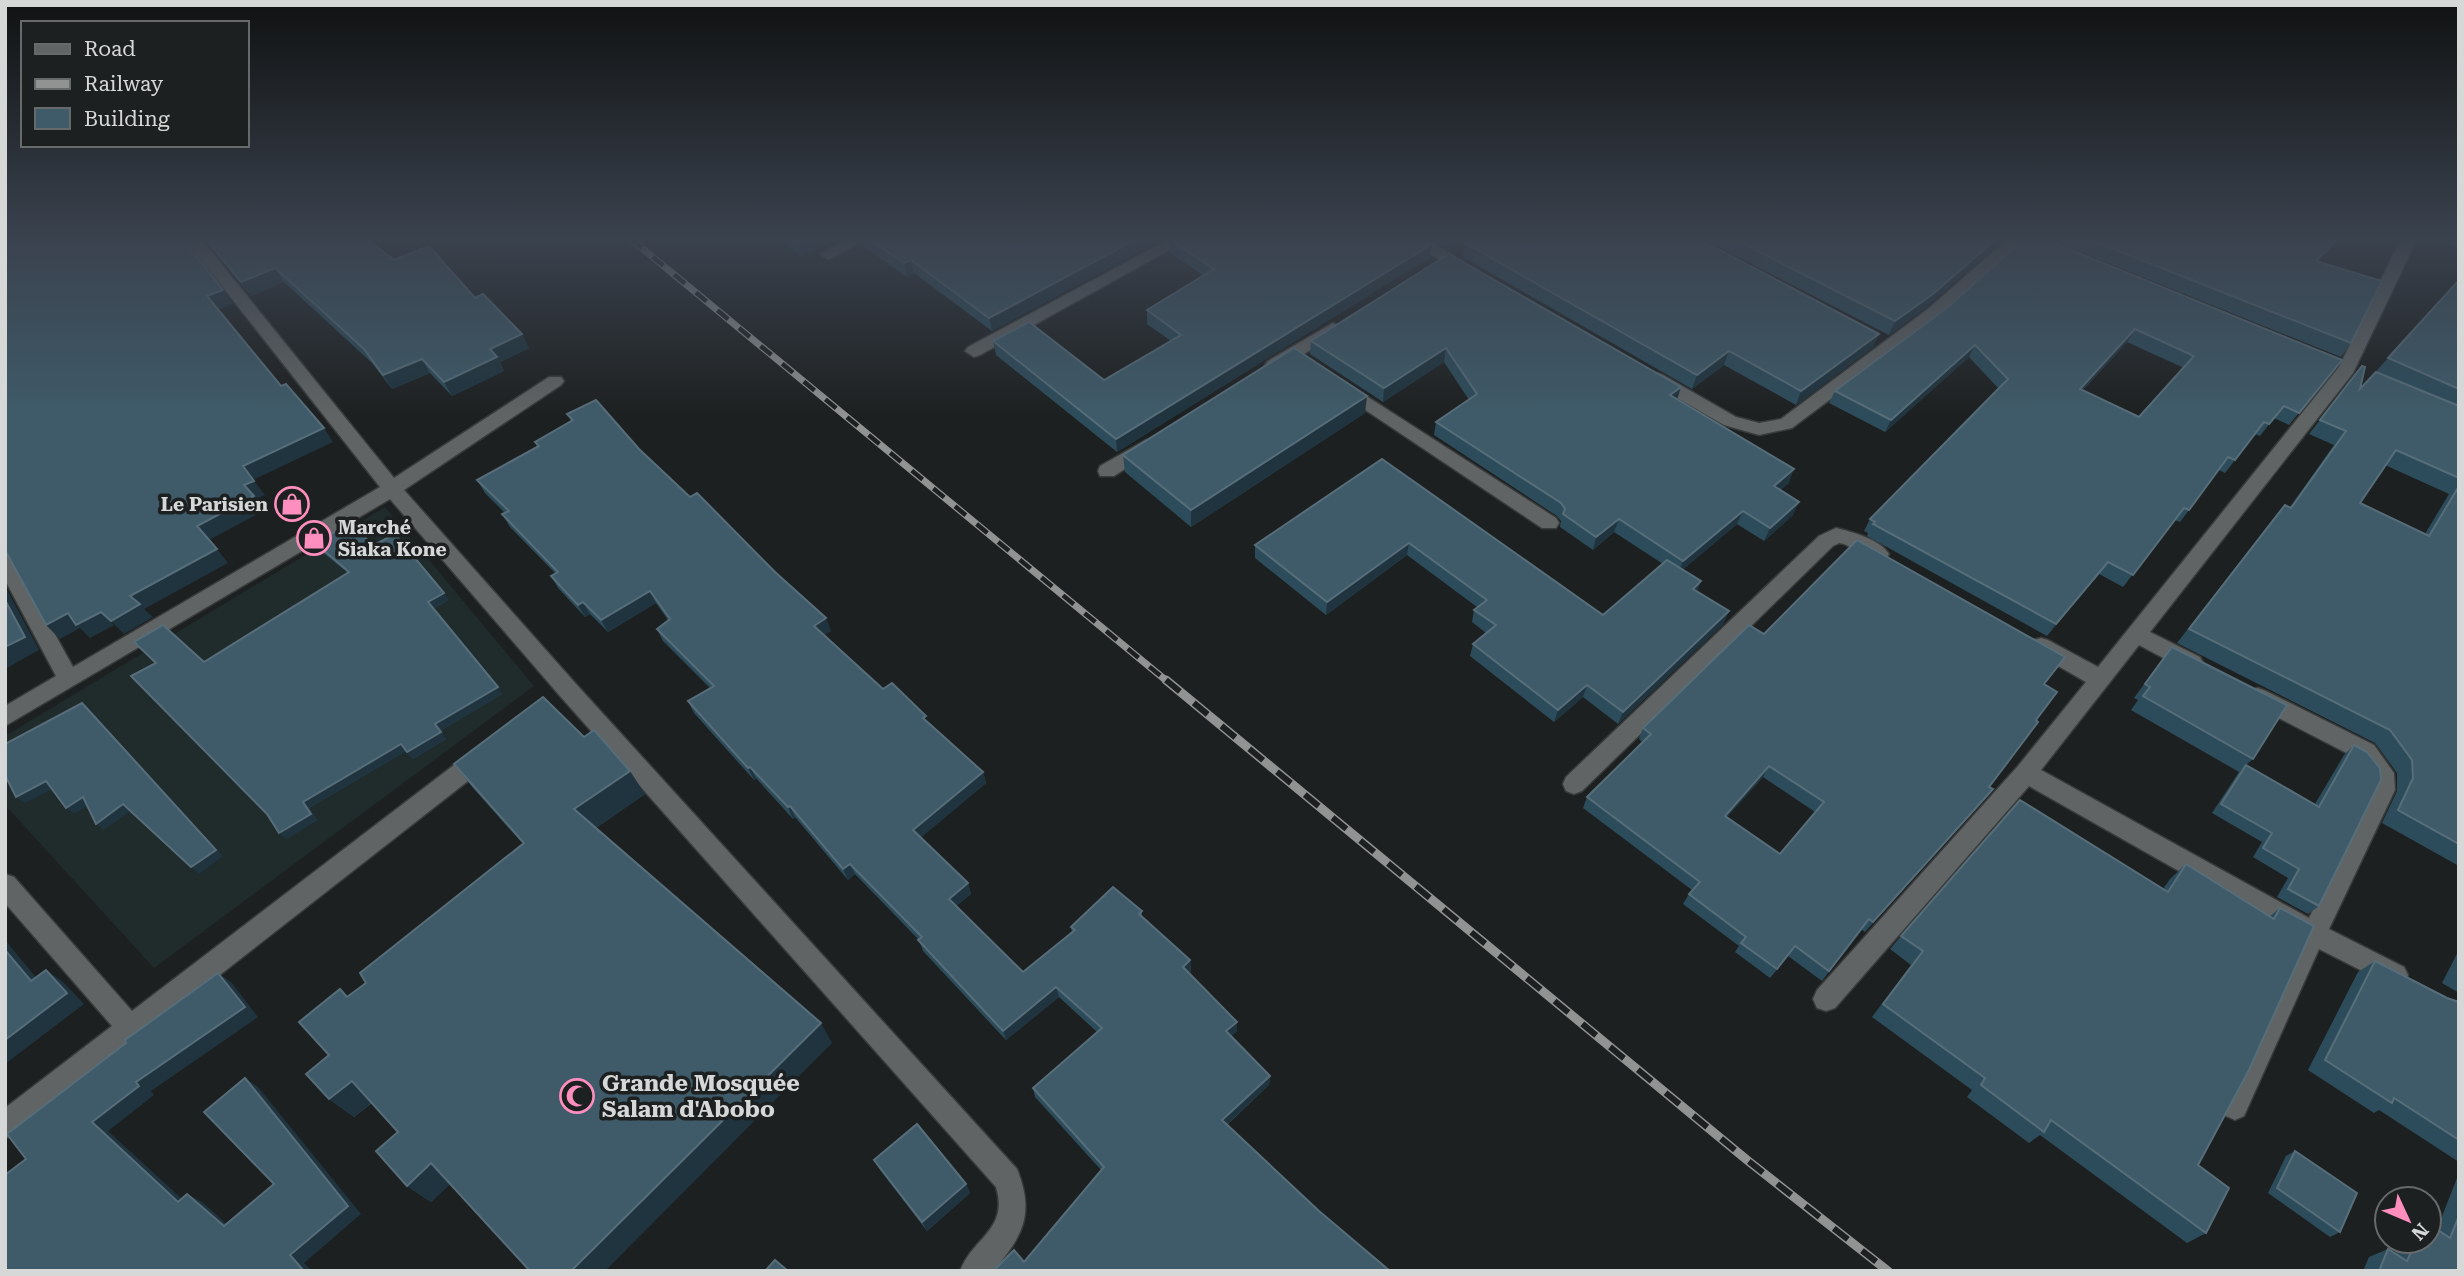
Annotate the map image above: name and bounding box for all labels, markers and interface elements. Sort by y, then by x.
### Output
legend [21,21,248,147]
text: Road [84,37,136,61]
text: Railway [84,72,164,96]
text: Building [84,107,170,131]
shop icon: Le Parisien [273,485,311,523]
place label: Le Parisien [161,493,268,516]
place label: Marché Siaka Kone [338,516,447,561]
shop icon: Marché Siaka Kone [295,519,333,557]
place label: Grande Mosquée Salam d'Abobo [602,1070,800,1123]
mosque icon: Grande Mosquée Salam d'Abobo [558,1077,596,1115]
north arrow [2373,1185,2443,1255]
text: N [2406,1218,2433,1245]

